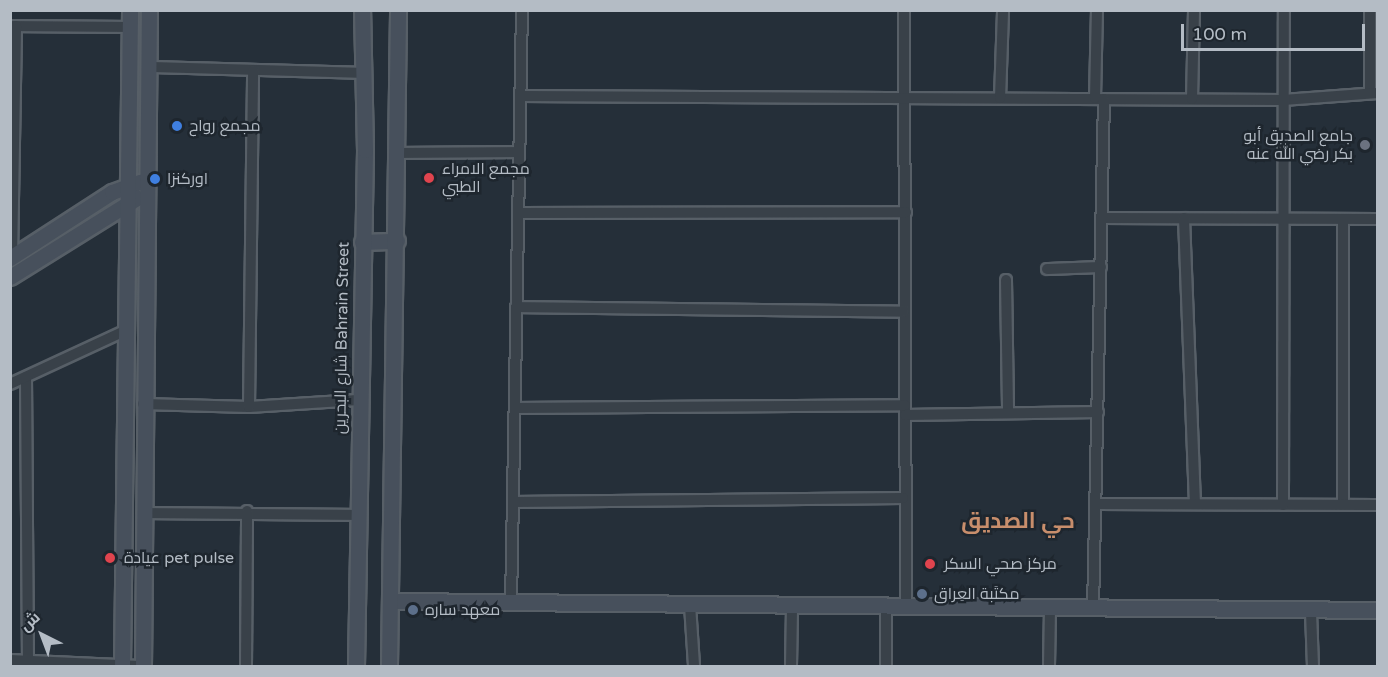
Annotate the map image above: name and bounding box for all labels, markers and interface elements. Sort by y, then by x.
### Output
scale bar [1184,12,1368,50]
text: 100 m [1192,23,1247,45]
place label: مجمع رواح [189,116,260,136]
marker: مجمع رواح [170,119,184,133]
place label: جامع الصديق أبو بكر رضي الله عنه [1243,126,1353,164]
marker: جامع الصديق أبو بكر رضي الله عنه [1358,138,1372,152]
place label: مجمع الامراء الطبي [442,159,530,197]
place label: اوركنزا [167,169,208,189]
marker: مجمع الامراء الطبي [420,169,438,187]
marker: اوركنزا [148,172,162,186]
street label: شارع البحرين Bahrain Street [331,242,353,434]
district label: حي الصديق [961,509,1075,535]
place label: عيادة pet pulse [124,548,234,568]
marker: عيادة pet pulse [101,549,119,567]
place label: مركز صحي السكر [944,554,1057,574]
marker: مركز صحي السكر [921,555,939,573]
place label: مكتَبة العِراق [934,584,1019,604]
marker: مكتَبة العِراق [915,587,929,601]
place label: معهد ساره [425,600,500,620]
marker: معهد ساره [406,603,420,617]
north arrow [12,605,72,665]
text: ش [16,607,44,636]

